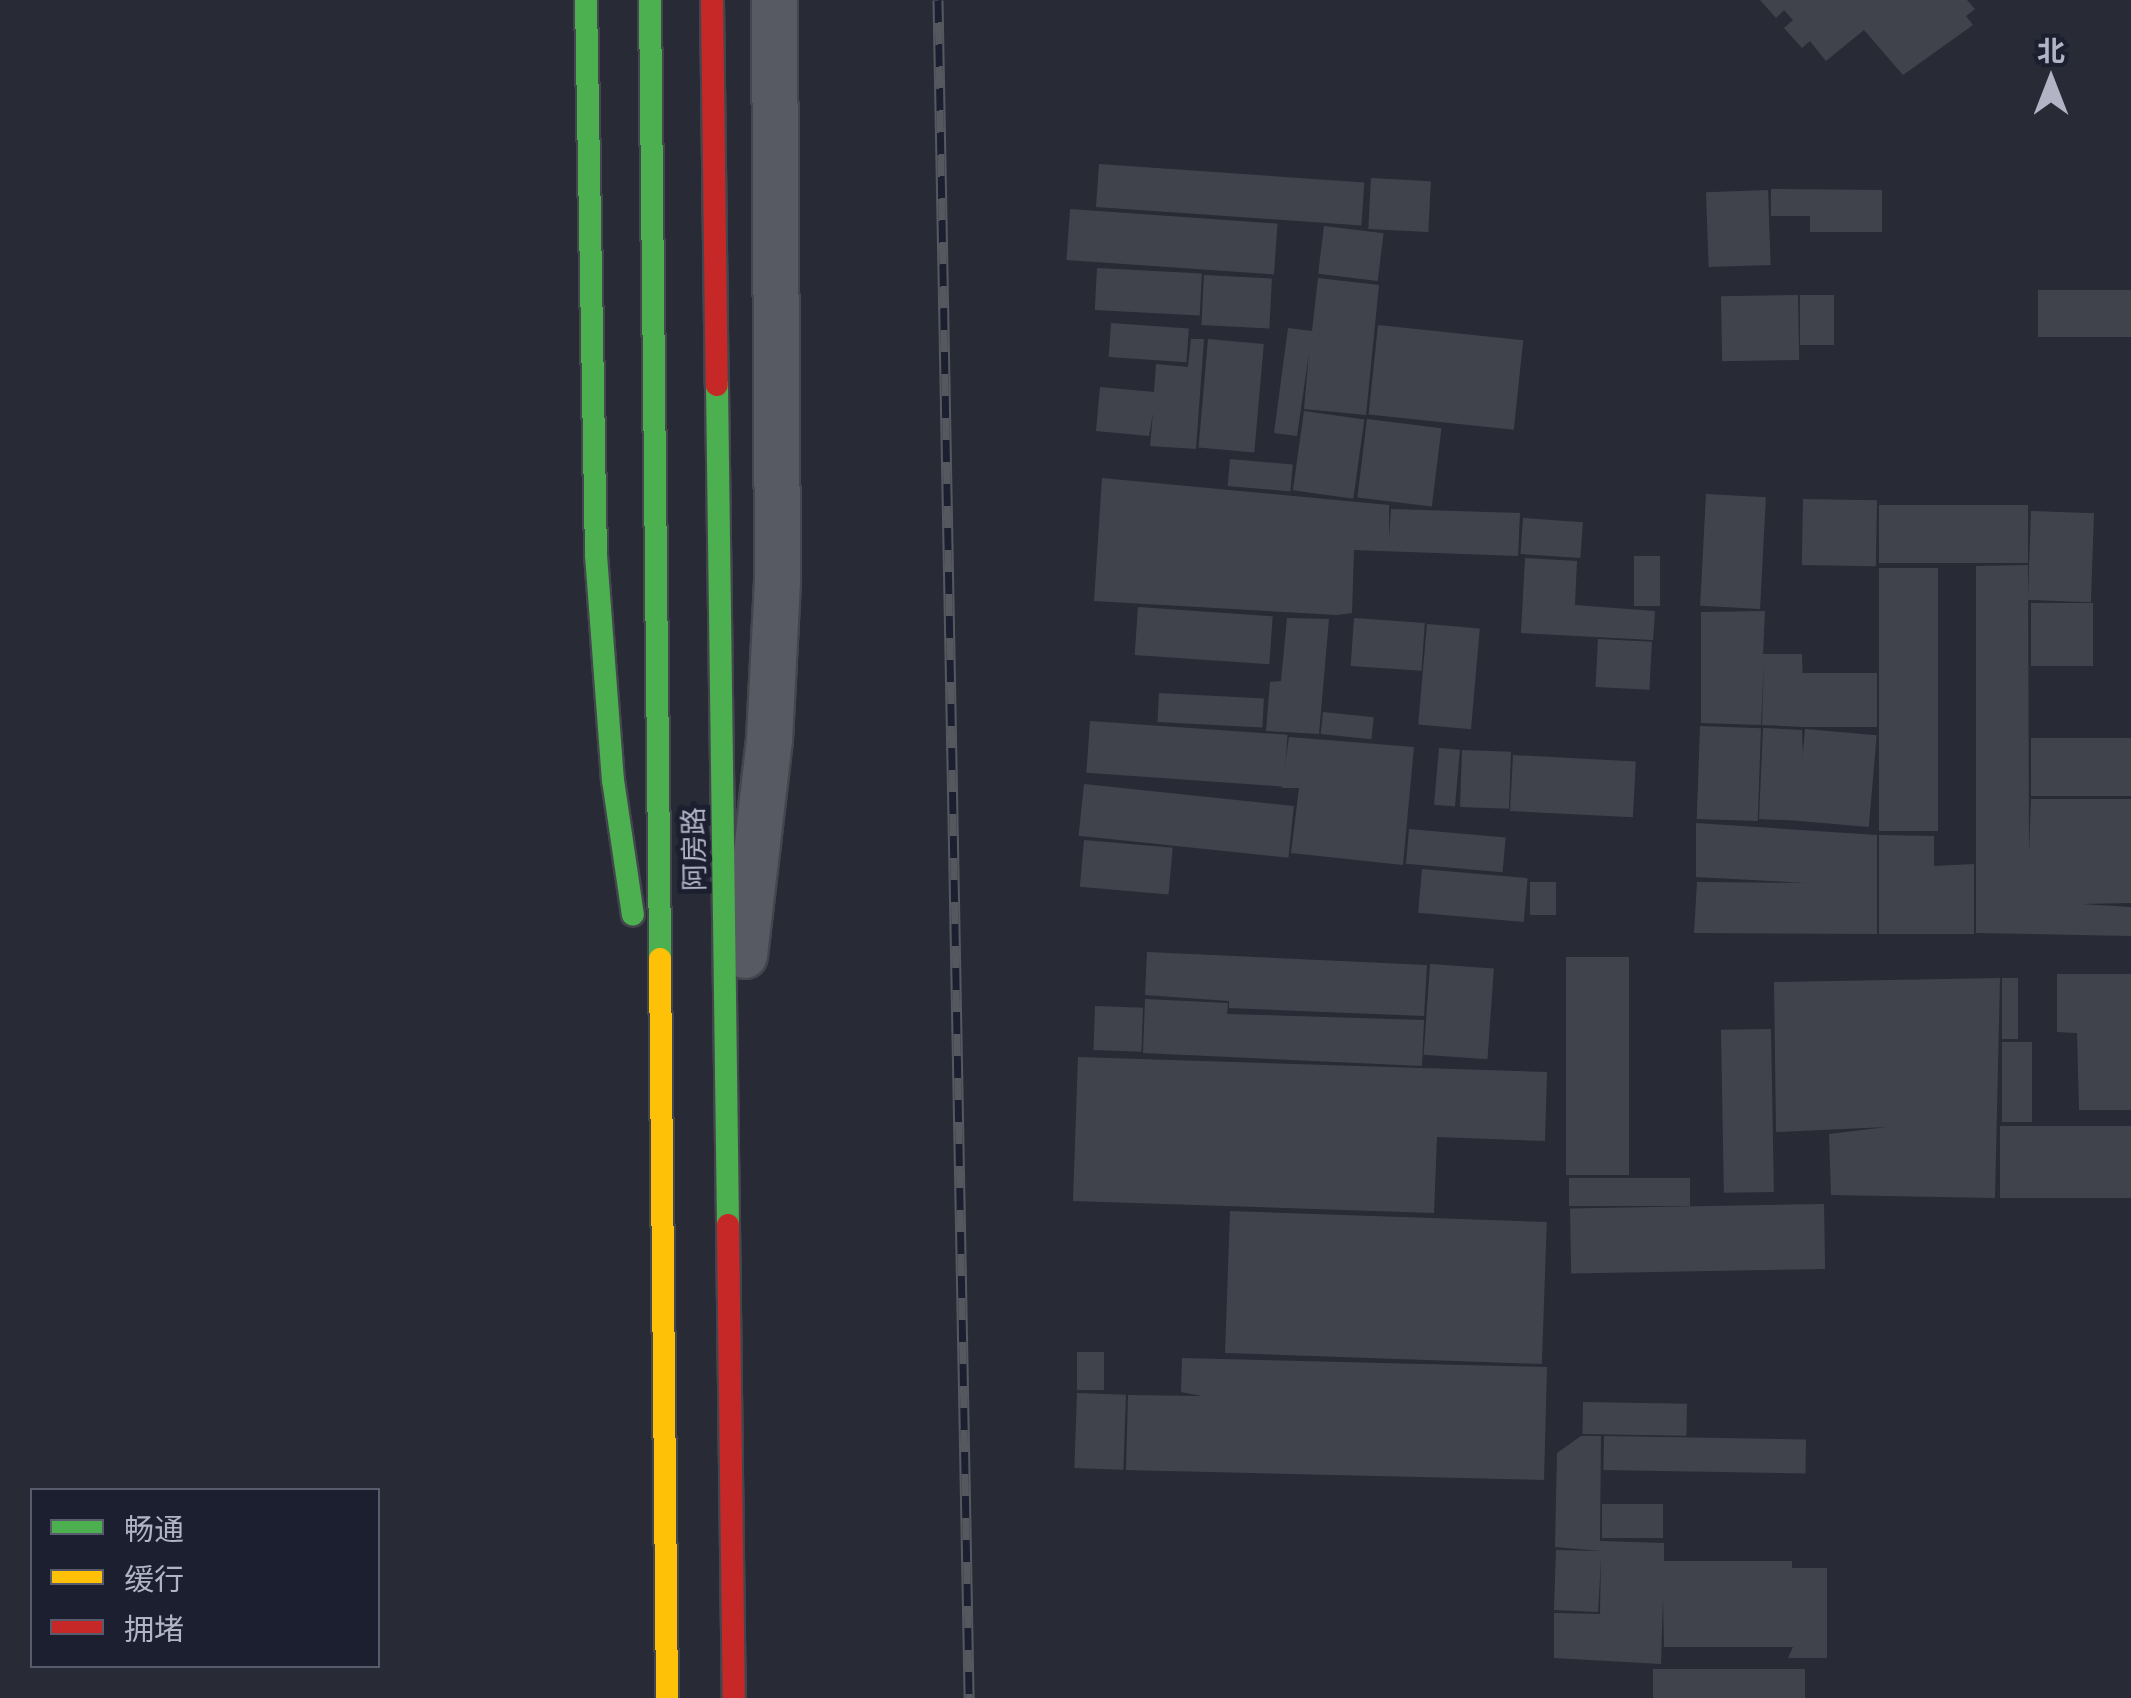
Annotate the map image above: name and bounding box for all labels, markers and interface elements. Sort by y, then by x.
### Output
north arrow [2001,30,2101,130]
text: 北 [2037,33,2065,67]
street label: 阿房路 [675,807,711,891]
legend [30,1488,380,1668]
text: 畅通 [124,1510,184,1546]
text: 缓行 [124,1560,184,1596]
text: 拥堵 [124,1610,184,1646]

